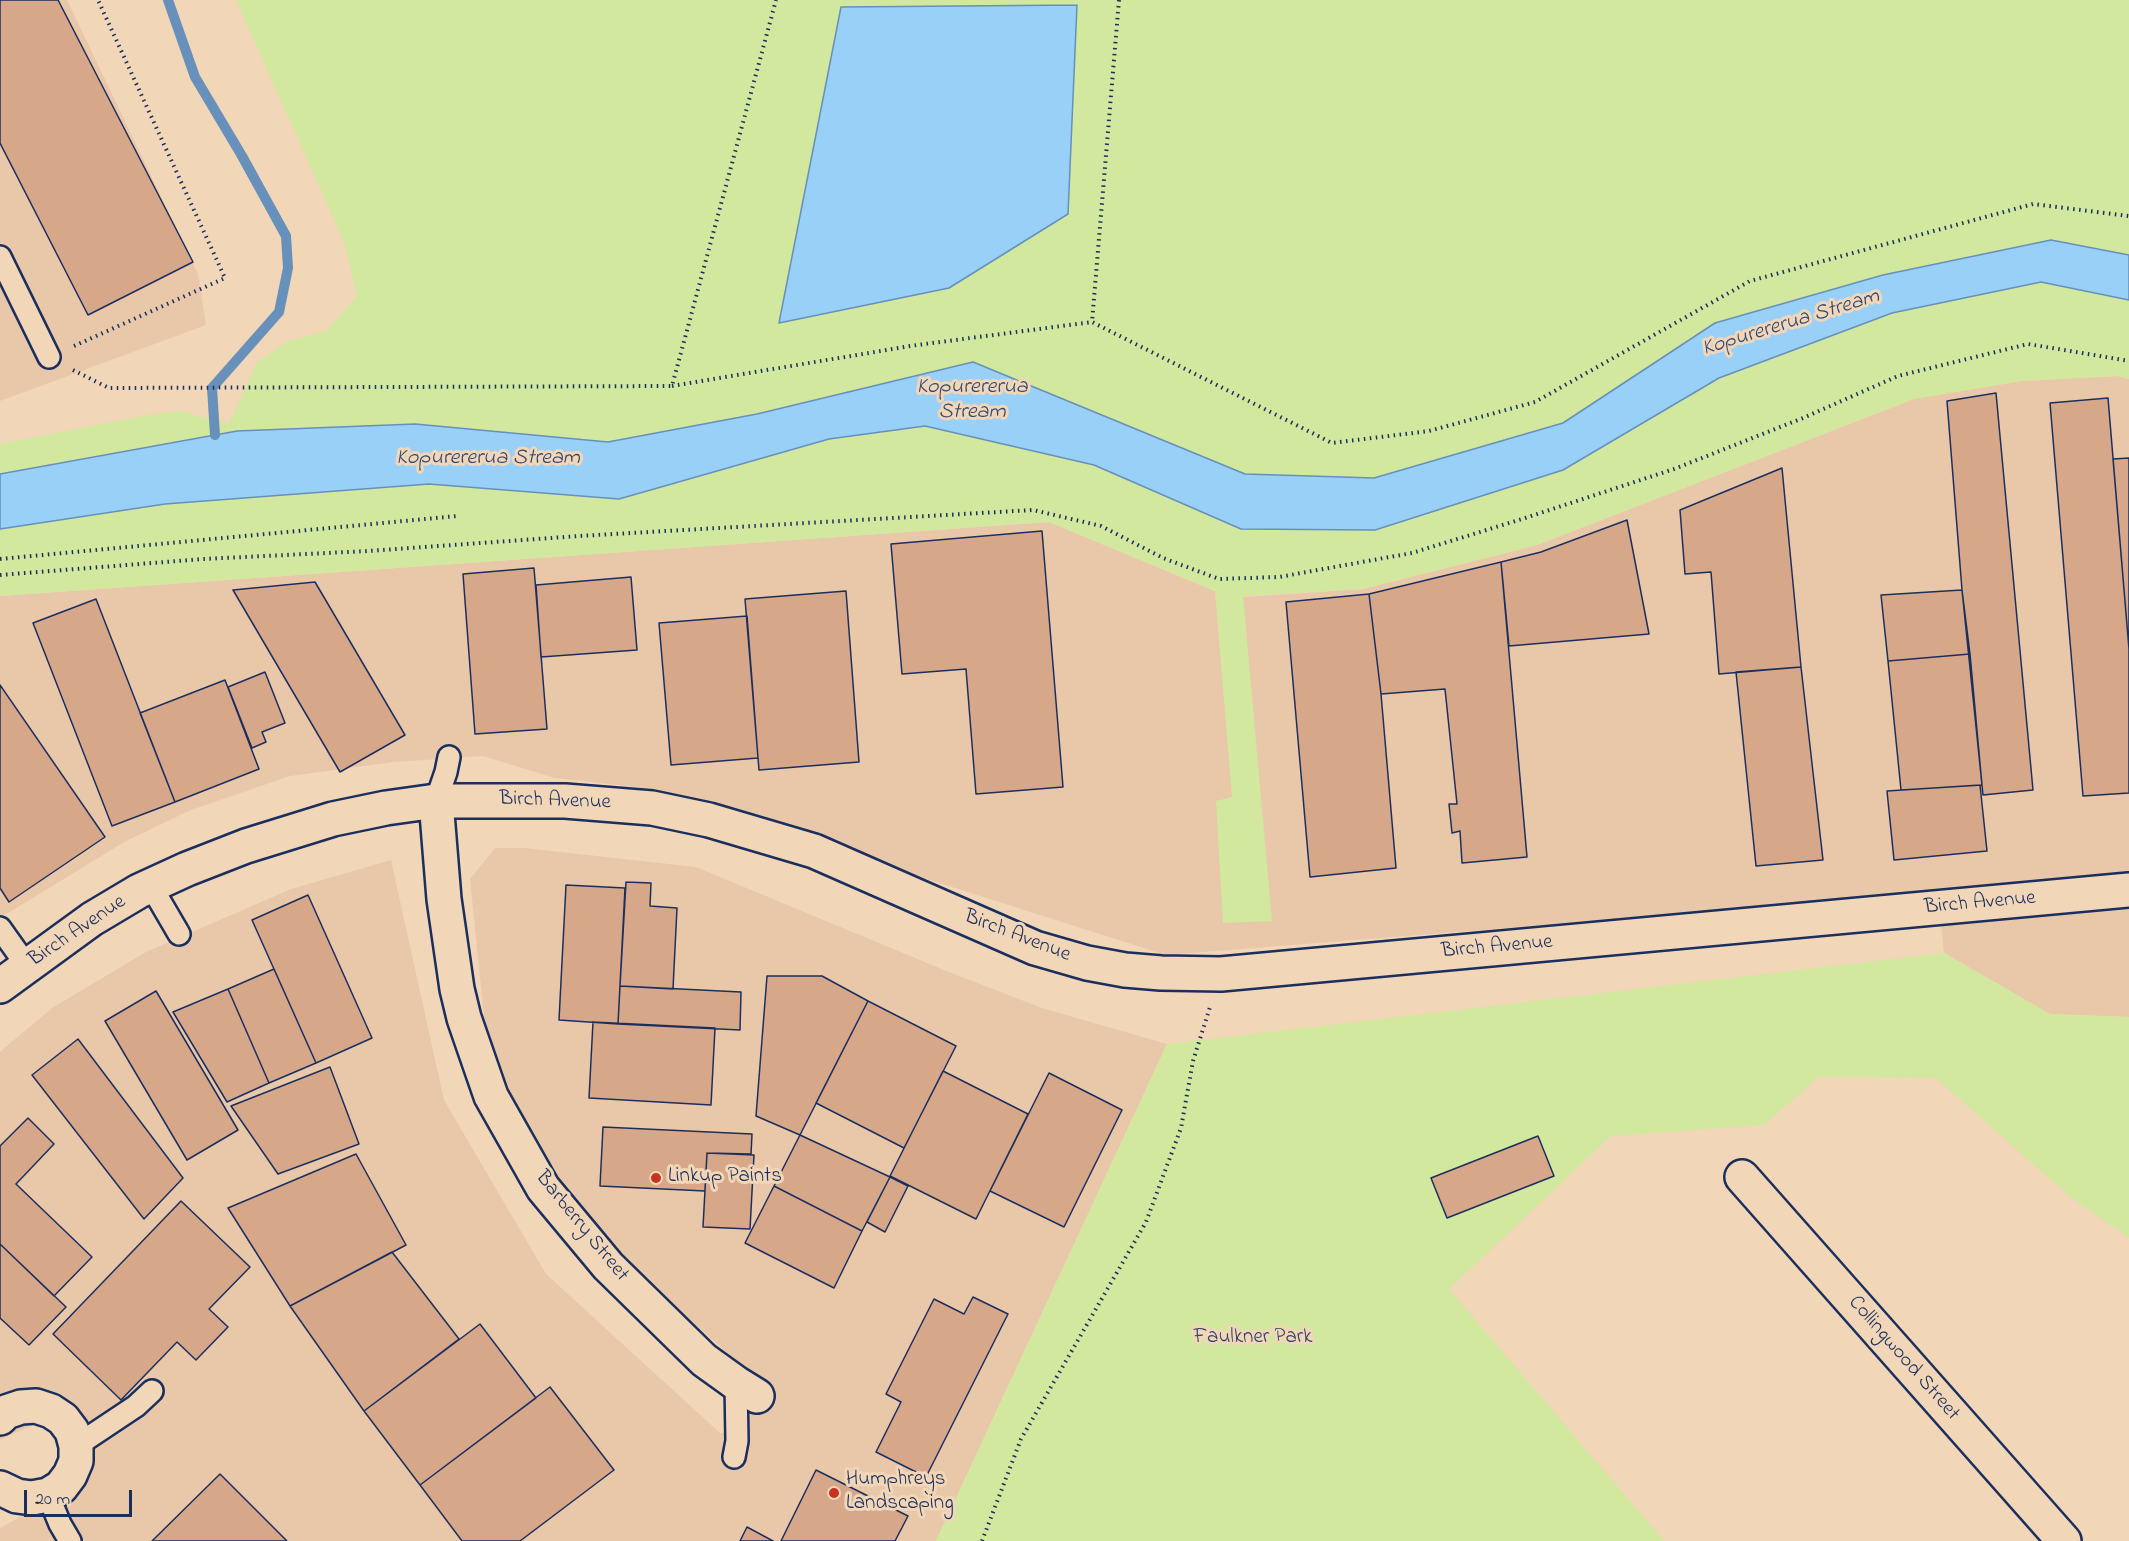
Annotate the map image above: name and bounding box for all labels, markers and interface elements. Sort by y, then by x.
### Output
water label: Kopurererua Stream [1699,285,1883,363]
water label: Kopurererua Stream [916,375,1028,427]
water label: Kopurererua Stream [396,446,580,472]
street label: Birch Avenue [499,787,611,817]
street label: Birch Avenue [1923,887,2037,921]
street label: Birch Avenue [25,890,131,974]
street label: Birch Avenue [960,905,1074,969]
street label: Birch Avenue [1440,931,1554,965]
place label: Linkup Paints [668,1165,782,1191]
street label: Barberry Street [529,1166,633,1288]
marker: Linkup Paints [649,1171,663,1185]
street label: Collingwood Street [1842,1291,1964,1427]
park label: Faulkner Park [1193,1326,1313,1352]
place label: Humphreys Landscaping [846,1468,954,1518]
scale bar [27,1478,135,1516]
marker: Humphreys Landscaping [827,1486,841,1500]
text: 20 m [35,1487,70,1513]

